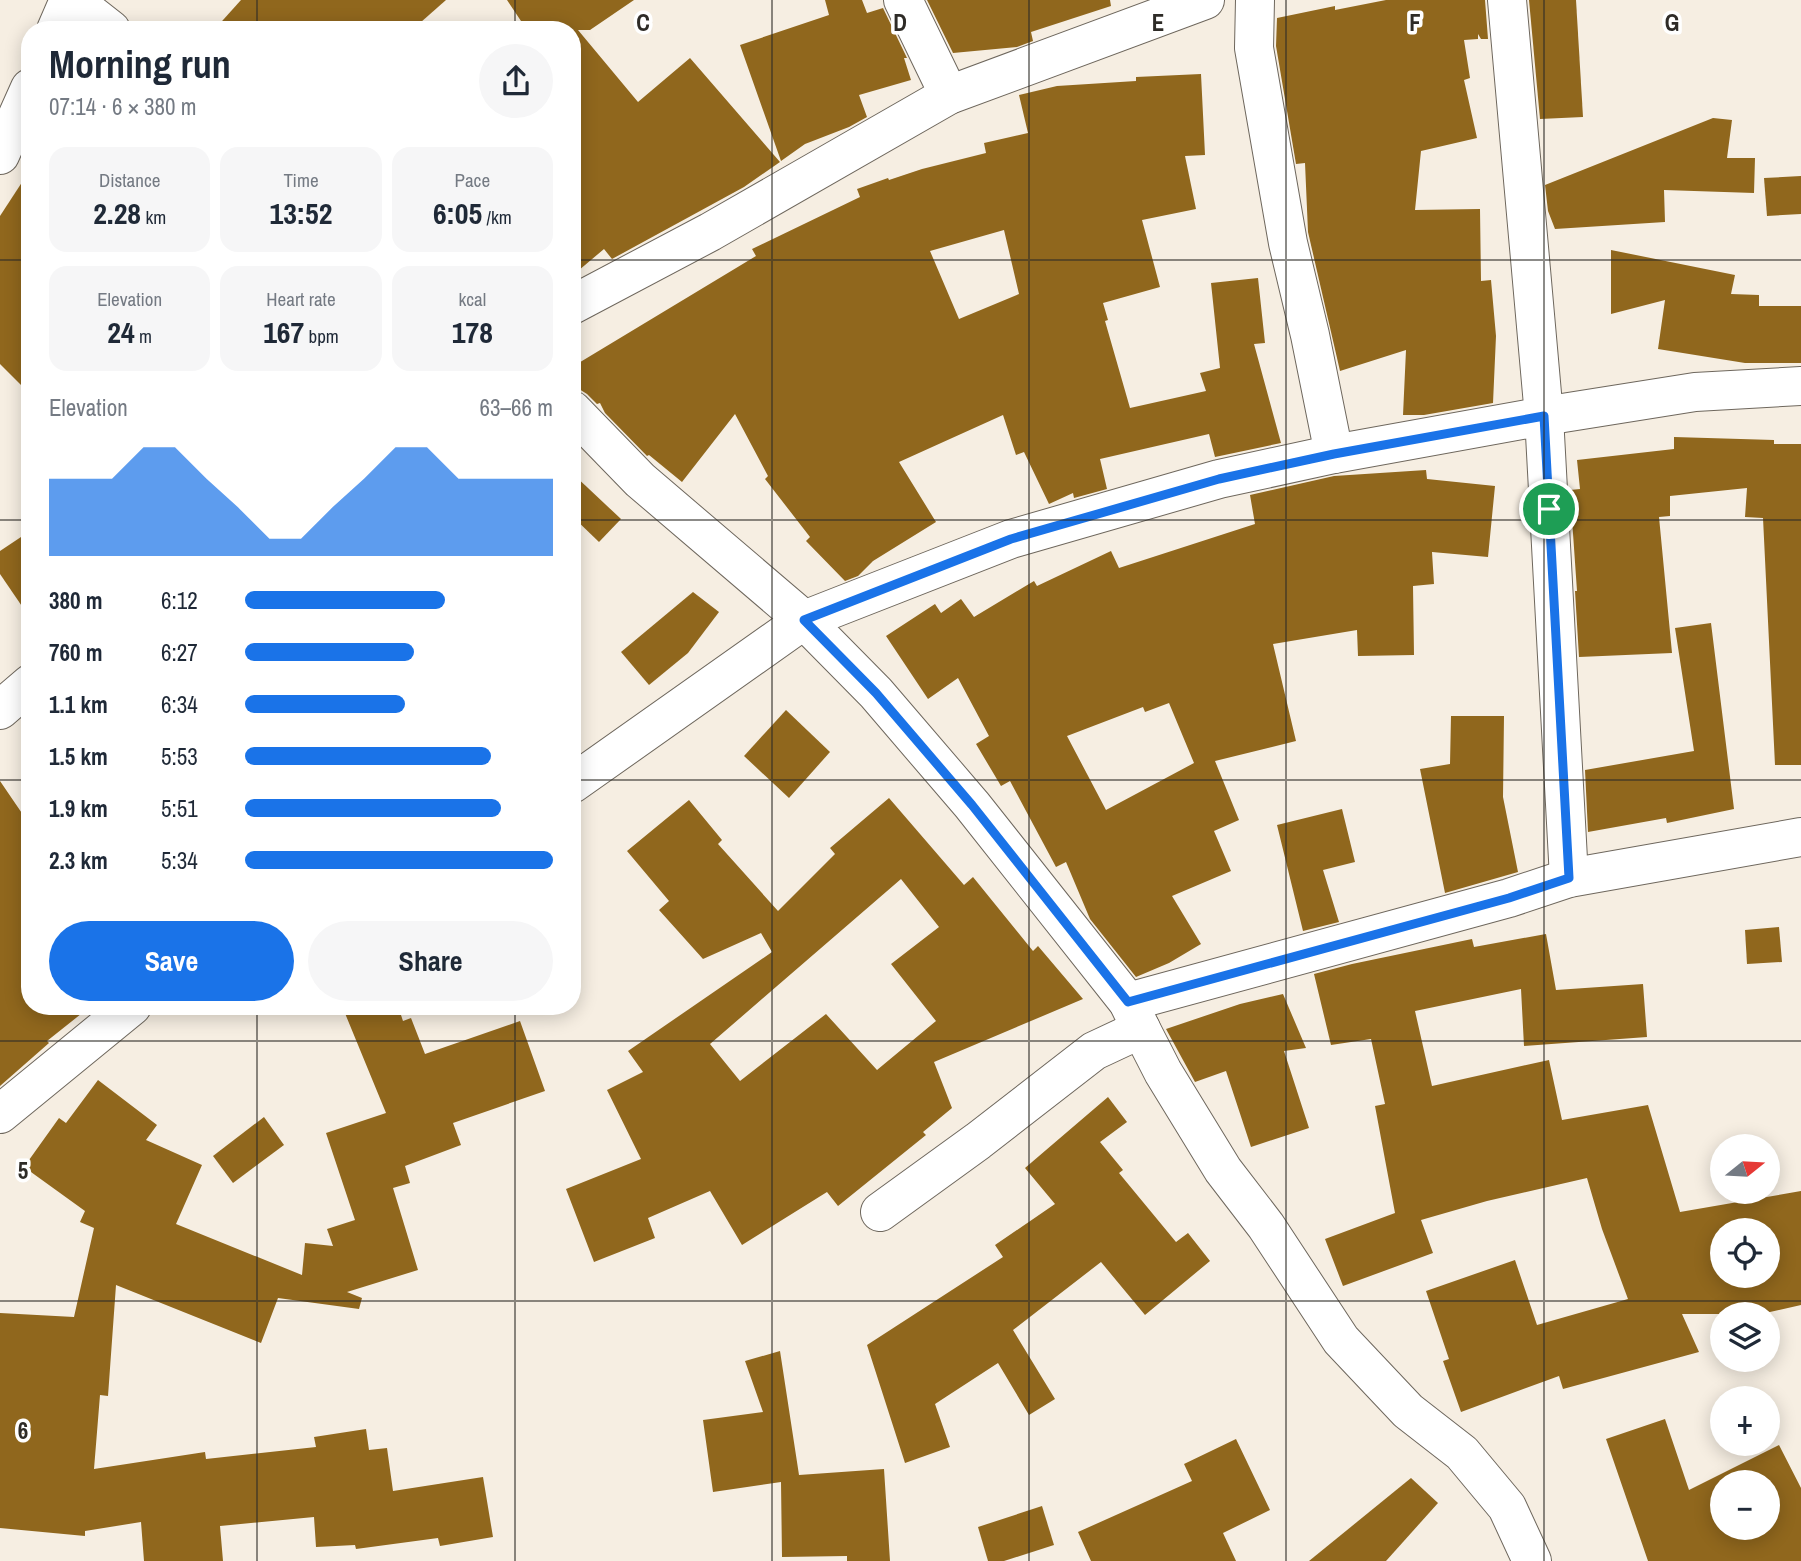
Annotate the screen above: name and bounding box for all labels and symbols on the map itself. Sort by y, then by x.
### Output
text: C [636,7,650,38]
text: D [893,7,907,38]
text: E [1152,7,1164,38]
text: F [1409,7,1421,38]
text: G [1665,7,1679,38]
pin [1519,479,1579,539]
north arrow [1710,1134,1780,1204]
text: 5 [18,1155,28,1186]
text: 6 [18,1415,28,1446]

